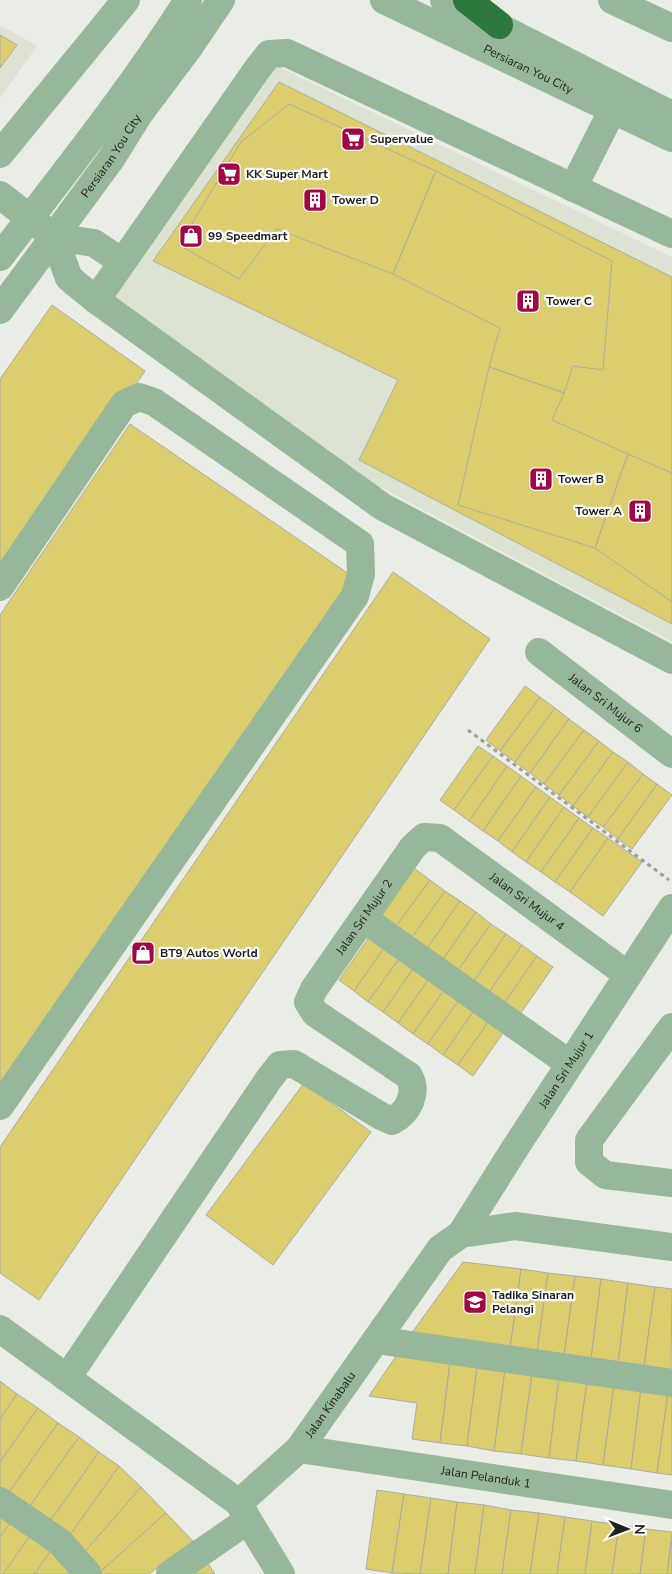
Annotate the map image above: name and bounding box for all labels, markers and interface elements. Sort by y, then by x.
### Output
street label: Persiaran You City [481,41,576,98]
street label: Persiaran You City [77,110,145,201]
supermarket icon: Supervalue [340,126,366,152]
place label: Supervalue [370,131,434,147]
supermarket icon: KK Super Mart [216,161,242,187]
place label: KK Super Mart [246,166,328,182]
building icon: Tower D [302,187,328,213]
place label: Tower D [332,192,379,208]
shop icon: 99 Speedmart [178,223,204,249]
place label: 99 Speedmart [208,228,288,244]
building icon: Tower C [515,288,541,314]
place label: Tower C [546,293,592,309]
building icon: Tower B [528,466,554,492]
place label: Tower B [558,471,604,487]
building icon: Tower A [627,498,653,524]
place label: Tower A [575,503,622,519]
street label: Jalan Sri Mujur 6 [565,669,646,737]
street label: Jalan Sri Mujur 4 [486,868,568,934]
street label: Jalan Sri Mujur 2 [332,876,396,959]
shop icon: BT9 Autos World [130,940,156,966]
place label: BT9 Autos World [160,945,258,961]
street label: Jalan Sri Mujur 1 [535,1028,597,1112]
place label: Tadika Sinaran Pelangi [492,1287,574,1317]
school or university icon: Tadika Sinaran Pelangi [462,1289,488,1315]
street label: Jalan Kinabalu [301,1368,359,1442]
street label: Jalan Pelanduk 1 [439,1462,532,1492]
north arrow [602,1504,652,1554]
text: N [630,1524,649,1535]

